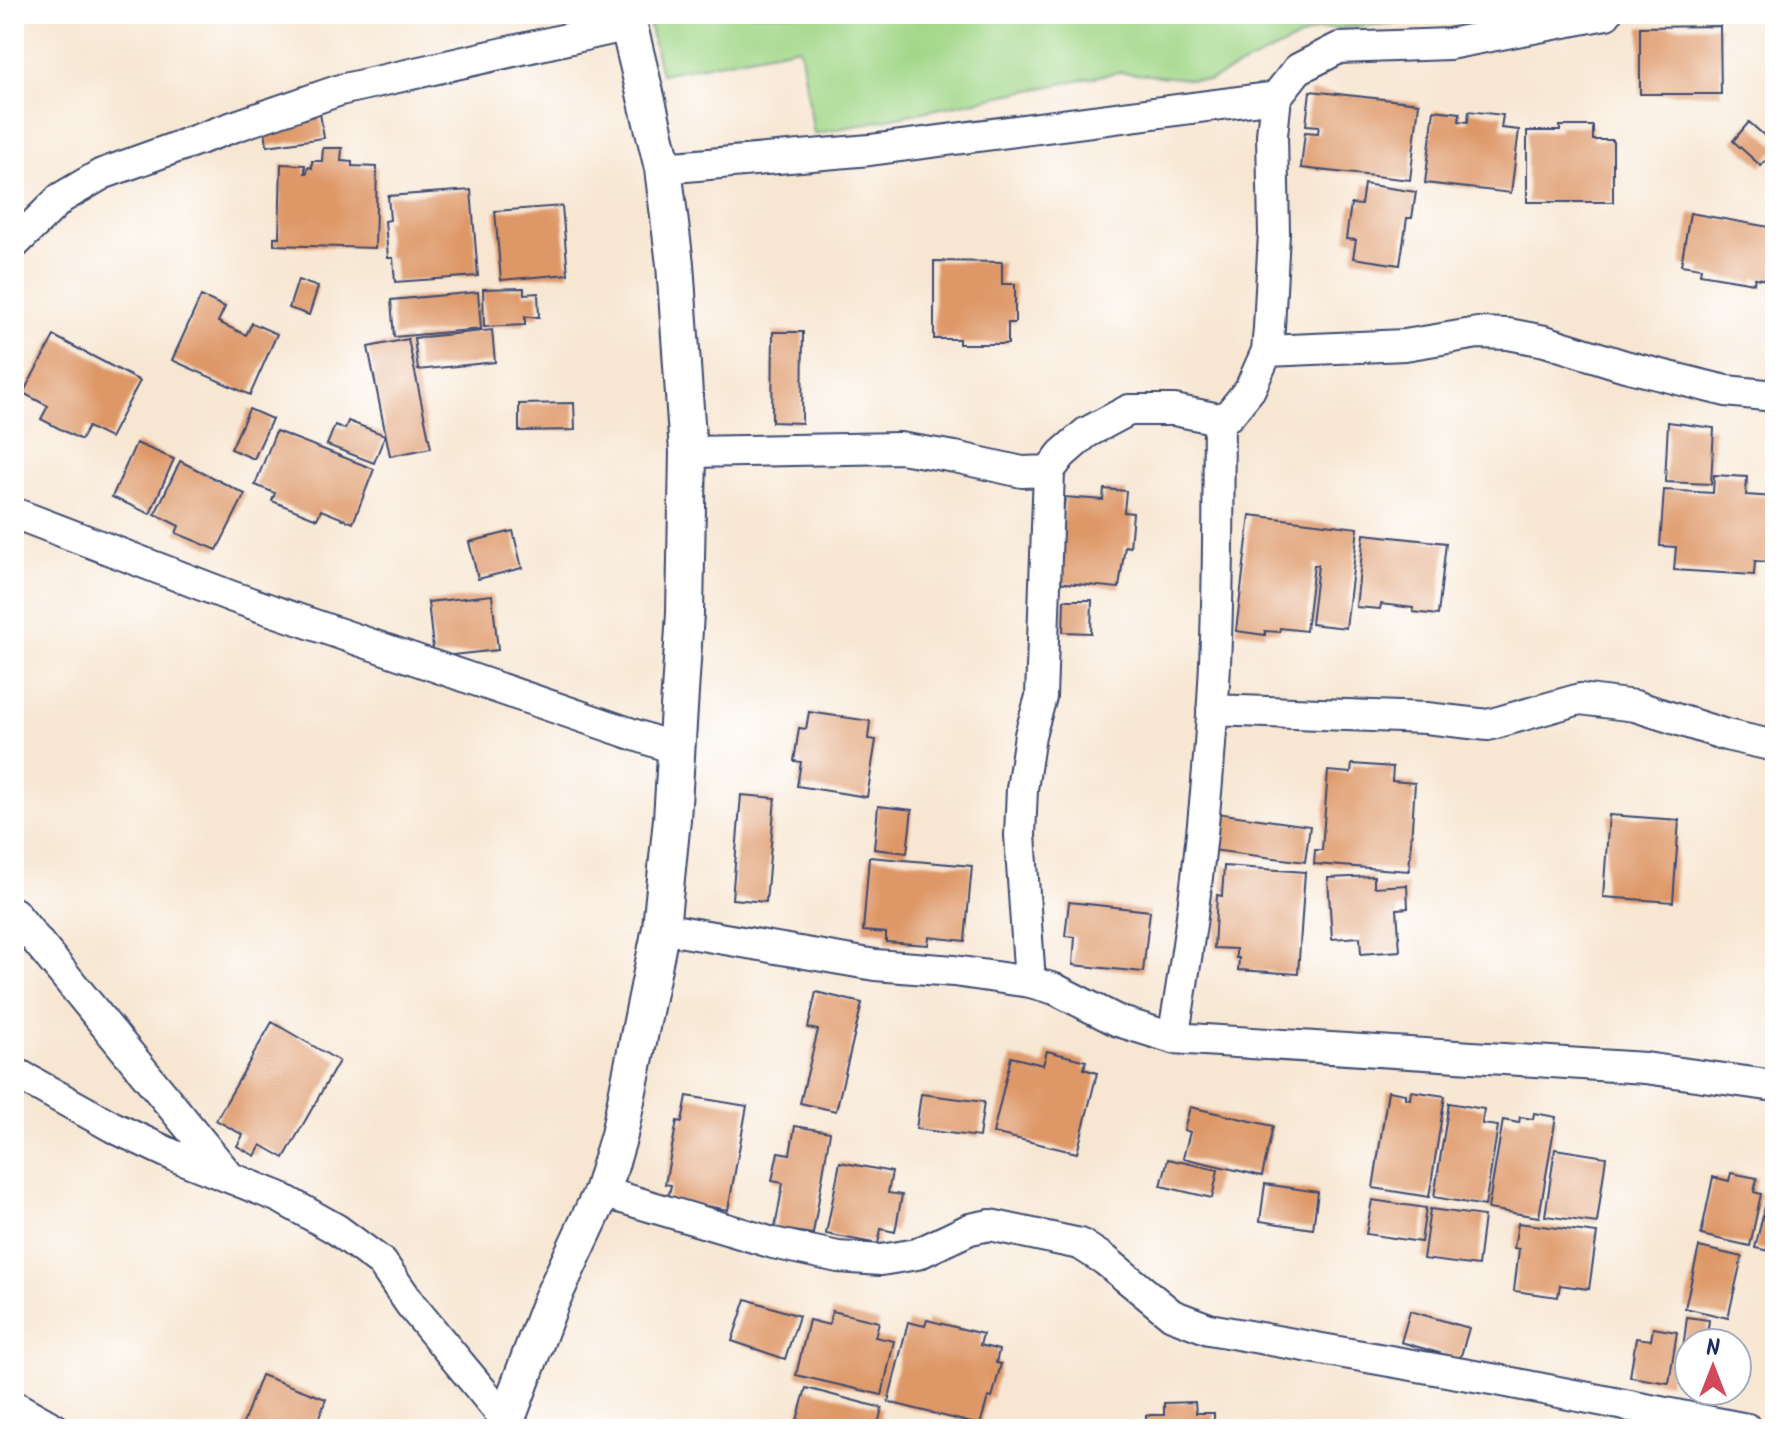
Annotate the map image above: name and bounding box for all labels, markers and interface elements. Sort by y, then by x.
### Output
north arrow [1673,1327,1753,1407]
text: N [1706,1332,1720,1367]

